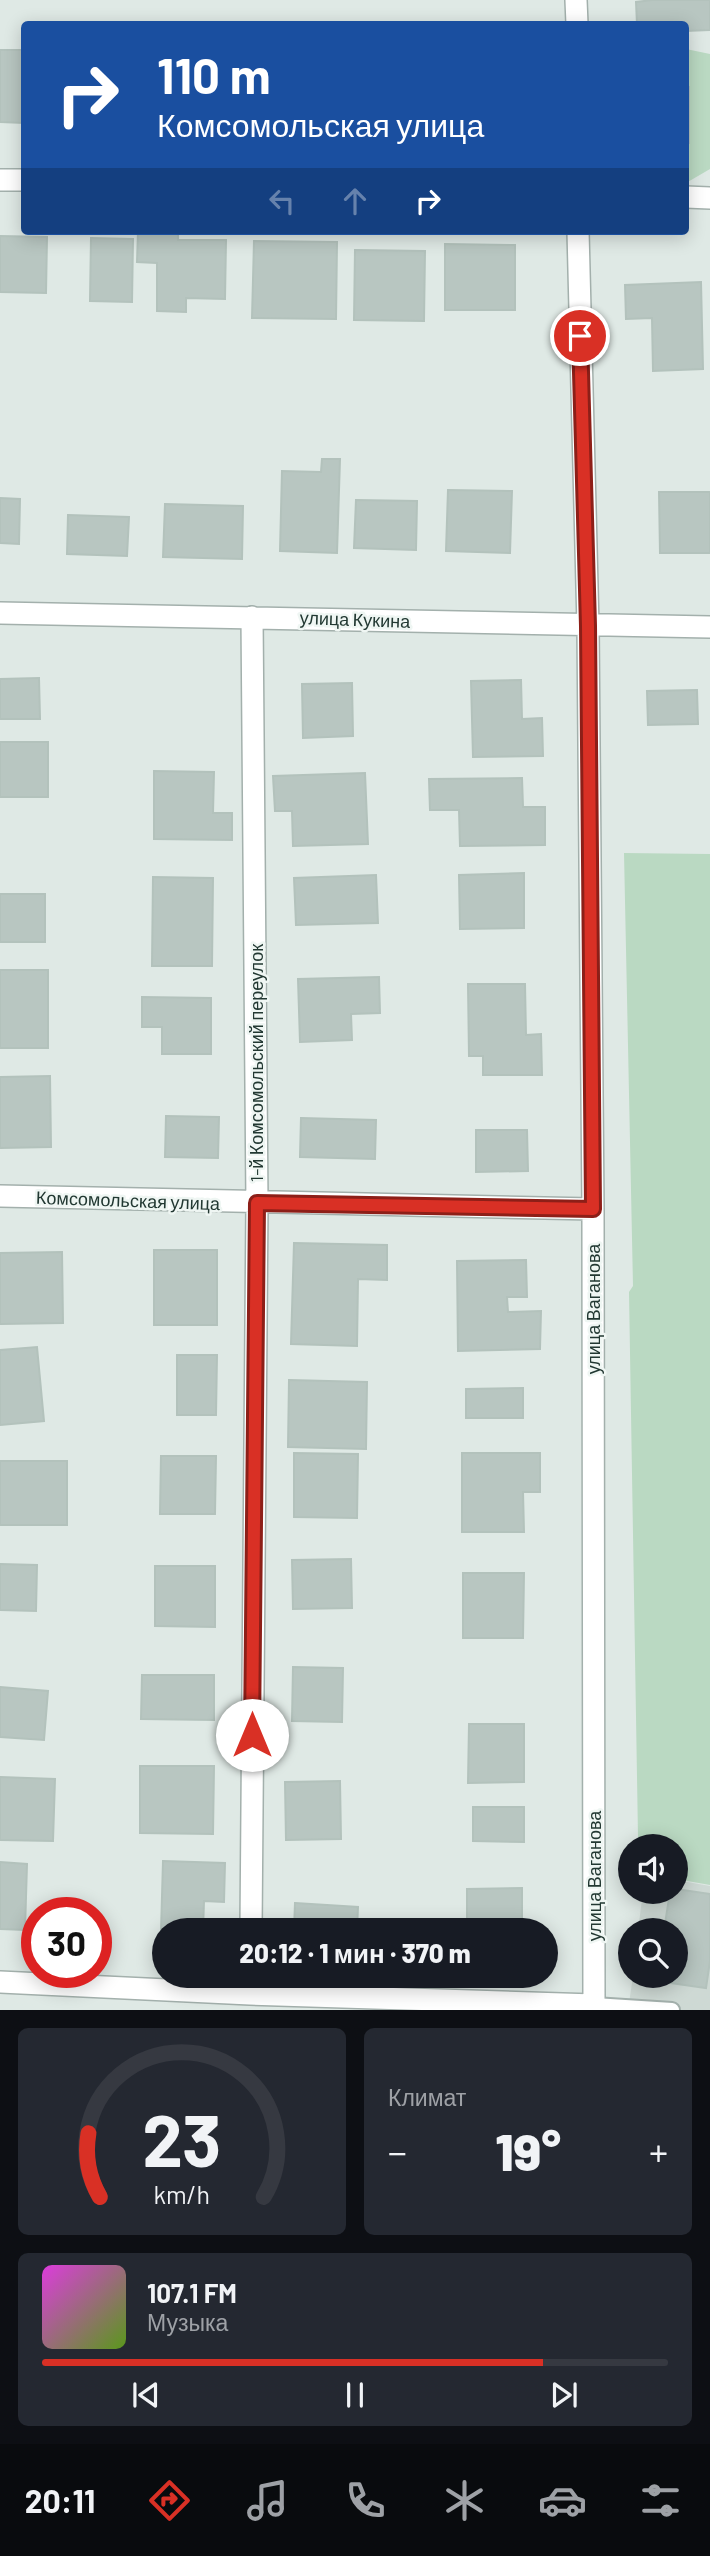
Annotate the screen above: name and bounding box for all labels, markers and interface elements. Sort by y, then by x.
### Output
text: 110 m [157,45,271,104]
icon: right [42,49,133,140]
text: Комсомольская улица [157,105,484,143]
icon: left [263,182,301,220]
icon: ahead [336,182,374,220]
icon: right [409,182,447,220]
pin [550,306,610,366]
icon: arrive [561,317,599,355]
street label: улица Кукина [299,606,412,632]
street label: 1-й Комсомольский переулок [245,944,267,1182]
street label: Комсомольская улица [36,1186,221,1214]
street label: улица Ваганова [582,1243,604,1374]
position arrow [215,1698,289,1772]
street label: улица Ваганова [583,1810,605,1941]
map controls [618,1834,688,1988]
button: sound [618,1834,688,1904]
speed limit sign: 30 [21,1897,112,1988]
button: search [618,1918,688,1988]
text: 20:12 · 1 мин · 370 m [239,1937,471,1968]
text: Климат [388,2083,466,2111]
text: 23 [142,2095,222,2183]
text: 19° [495,2119,561,2181]
text: − [388,2128,407,2174]
text: + [649,2128,668,2174]
text: km/h [154,2179,210,2209]
text: 107.1 FM [147,2277,237,2308]
text: Музыка [147,2308,228,2336]
icon: previous [127,2376,165,2414]
icon: pause [336,2376,374,2414]
icon: next [545,2376,583,2414]
icon: directions [145,2476,194,2525]
icon: music [243,2476,292,2525]
icon: phone [341,2476,390,2525]
icon: climate [440,2476,489,2525]
icon: car [538,2476,587,2525]
icon: filters [636,2476,685,2525]
text: 20:11 [25,2481,95,2519]

